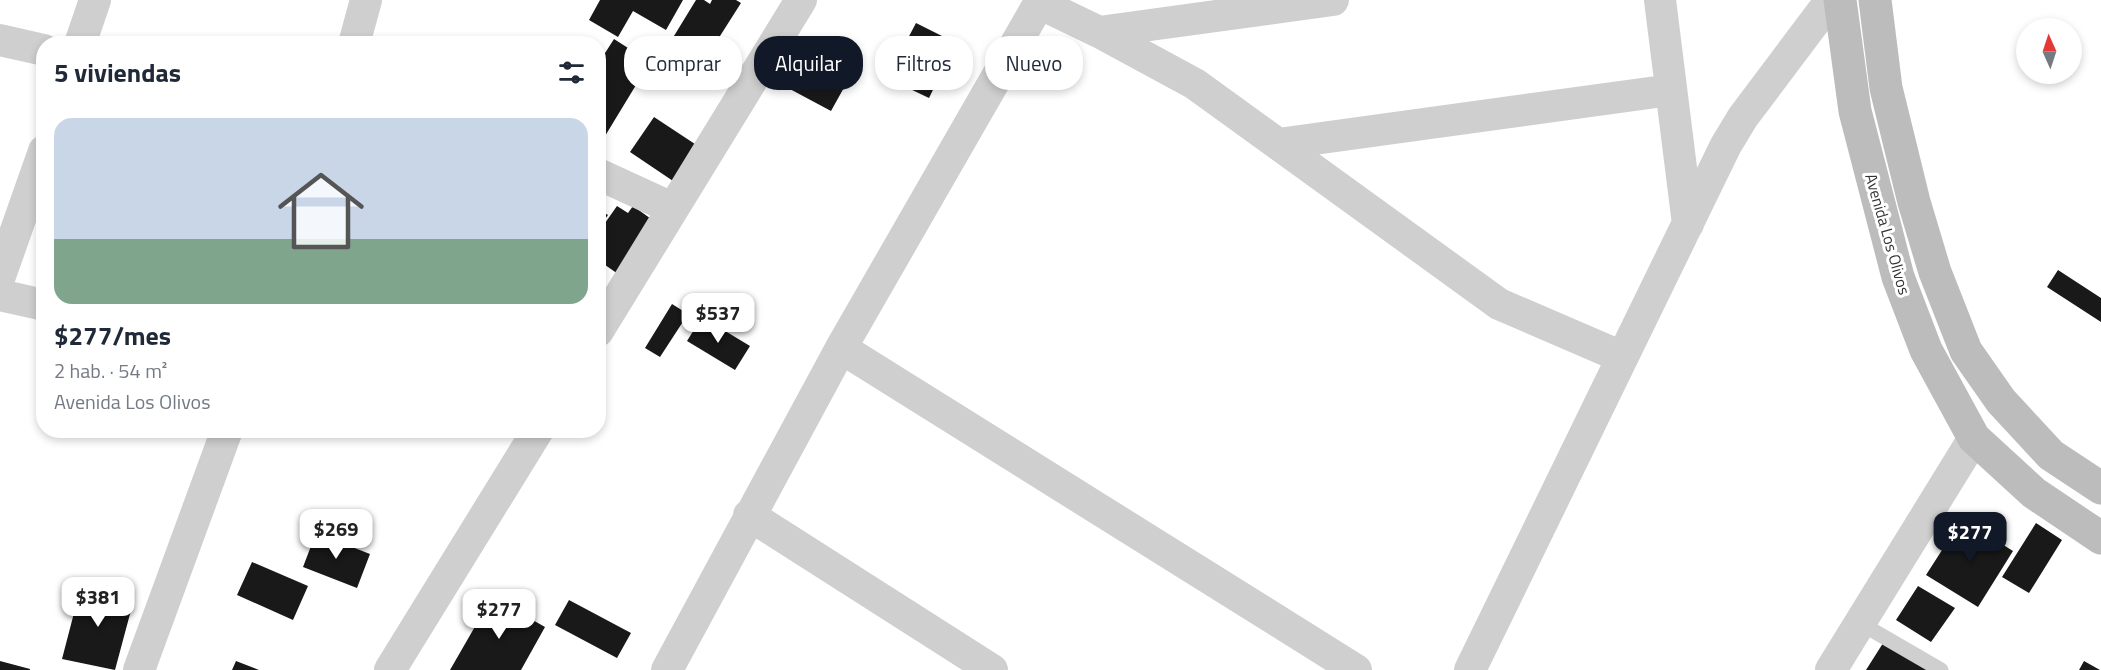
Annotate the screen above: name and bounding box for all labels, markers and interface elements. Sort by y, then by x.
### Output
north arrow [2016,18,2082,84]
map controls [2016,18,2082,84]
chip: Comprar [624,36,742,90]
chip: Alquilar [754,36,863,90]
chip: Filtros [875,36,973,90]
chip: Nuevo [985,36,1083,90]
text: 5 viviendas [54,53,181,92]
icon: filters [555,56,588,89]
icon: home [267,157,375,265]
street label: Avenida Los Olivos [1859,171,1917,297]
pin: $537 [682,293,754,344]
text: $537 [696,297,740,328]
text: $277/mes [54,316,171,355]
text: 2 hab. · 54 m² [54,355,167,386]
text: Avenida Los Olivos [54,386,210,417]
pin: $269 [300,509,372,560]
pin: $277 [1934,512,2006,563]
text: $269 [314,513,358,544]
text: $277 [1948,516,1992,547]
pin: $381 [62,577,134,628]
text: $381 [76,581,120,612]
pin: $277 [463,589,535,640]
text: $277 [477,593,521,624]

